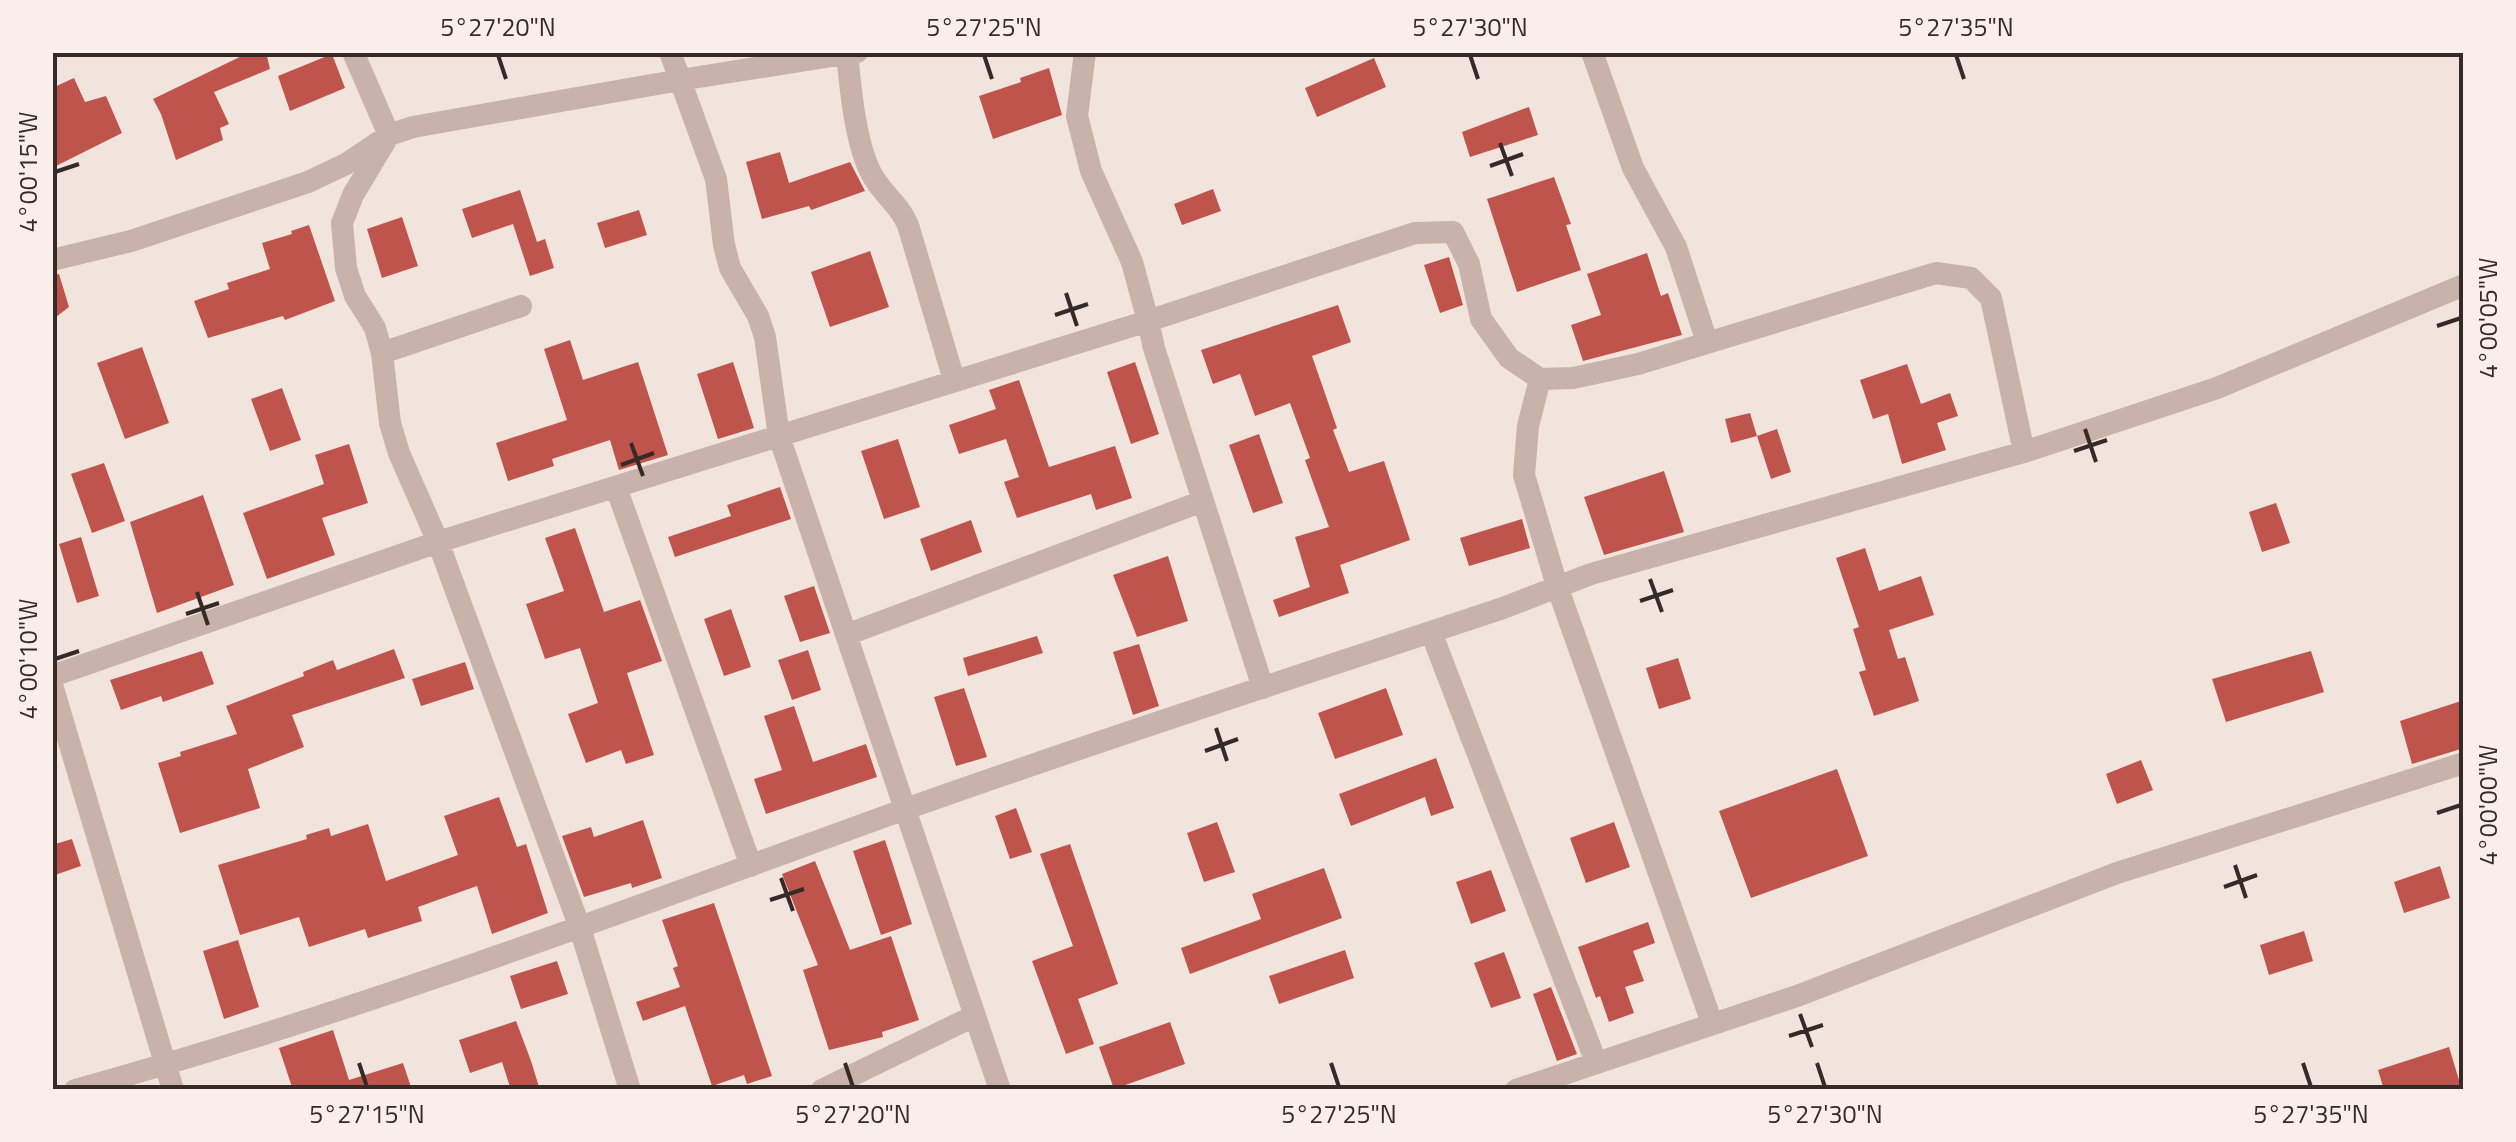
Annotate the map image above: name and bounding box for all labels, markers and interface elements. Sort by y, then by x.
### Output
text: 5°27'20"N [440,8,556,46]
text: 5°27'25"N [926,8,1042,46]
text: 5°27'30"N [1412,8,1528,46]
text: 5°27'35"N [1898,8,2014,46]
text: 4°00'15"W [9,112,47,232]
text: 4°00'05"W [2469,258,2507,378]
text: 4°00'10"W [9,599,47,719]
text: 4°00'00"W [2469,745,2507,865]
text: 5°27'15"N [309,1095,425,1133]
text: 5°27'20"N [795,1095,911,1133]
text: 5°27'25"N [1281,1095,1397,1133]
text: 5°27'30"N [1767,1095,1883,1133]
text: 5°27'35"N [2253,1095,2369,1133]

